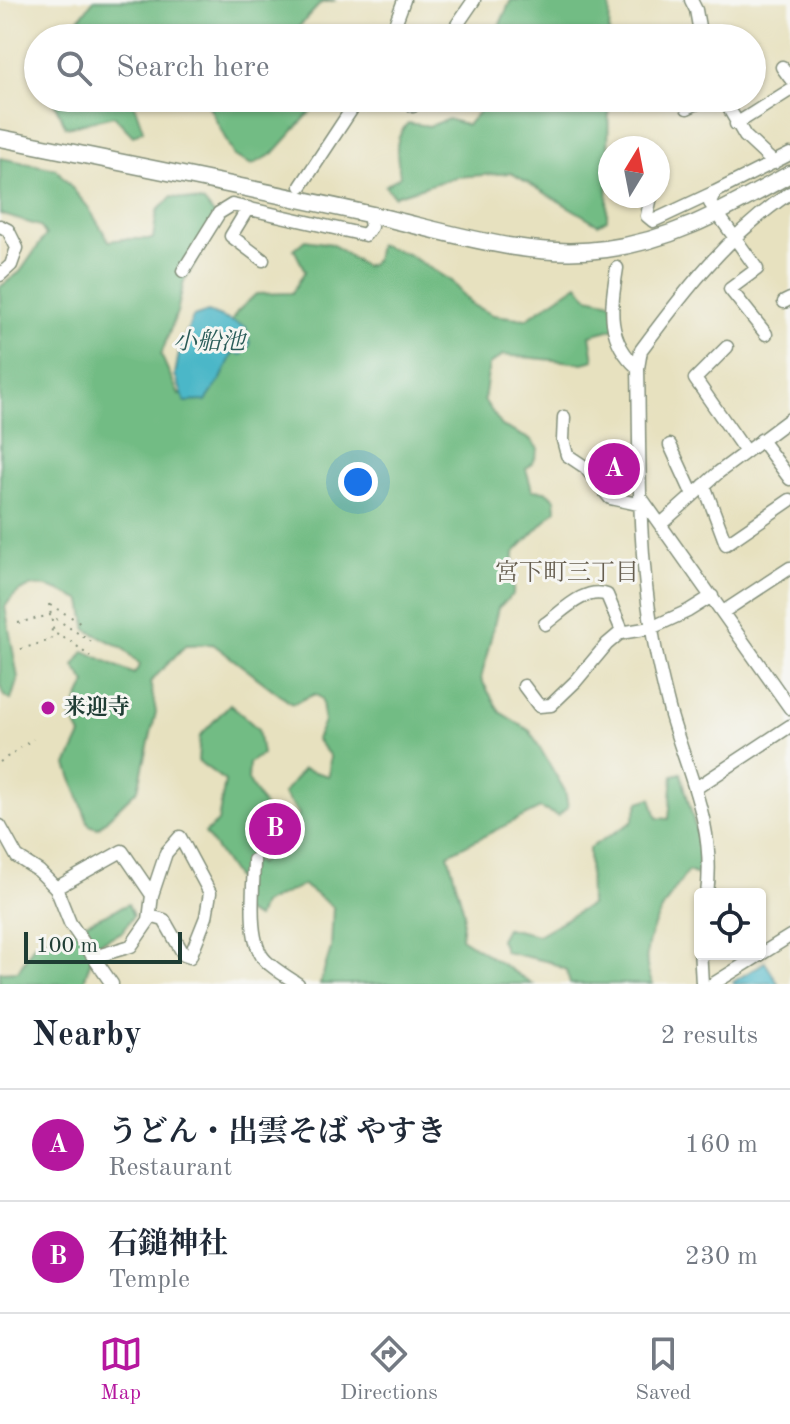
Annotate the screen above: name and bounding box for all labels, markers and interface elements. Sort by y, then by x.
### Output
search box [24,24,766,112]
icon: search [52,46,96,90]
text: Search here [116,53,270,83]
north arrow [598,136,670,208]
water label: 小船池 [173,328,248,355]
pin: A [588,439,640,499]
your location [338,462,378,502]
district label: 宮下町三丁目 [495,559,639,586]
place label: 来迎寺 [64,695,130,719]
marker: 来迎寺 [39,699,57,717]
pin: B [249,799,301,859]
map controls [694,888,766,960]
button: locate [694,888,766,960]
scale bar [24,928,182,964]
text: 100 m [36,935,98,957]
text: Nearby [32,1019,142,1053]
text: 2 results [660,1023,758,1049]
text: うどん・出雲そば やすき [108,1118,446,1148]
text: A [48,1132,68,1158]
text: 160 m [685,1132,758,1158]
text: Restaurant [108,1155,232,1181]
text: 石鎚神社 [108,1230,228,1260]
text: B [49,1244,67,1270]
text: 230 m [685,1244,758,1270]
text: Temple [108,1267,190,1293]
tab: Map [99,1332,143,1407]
tab: Directions [340,1332,438,1407]
tab: Saved [635,1332,691,1407]

